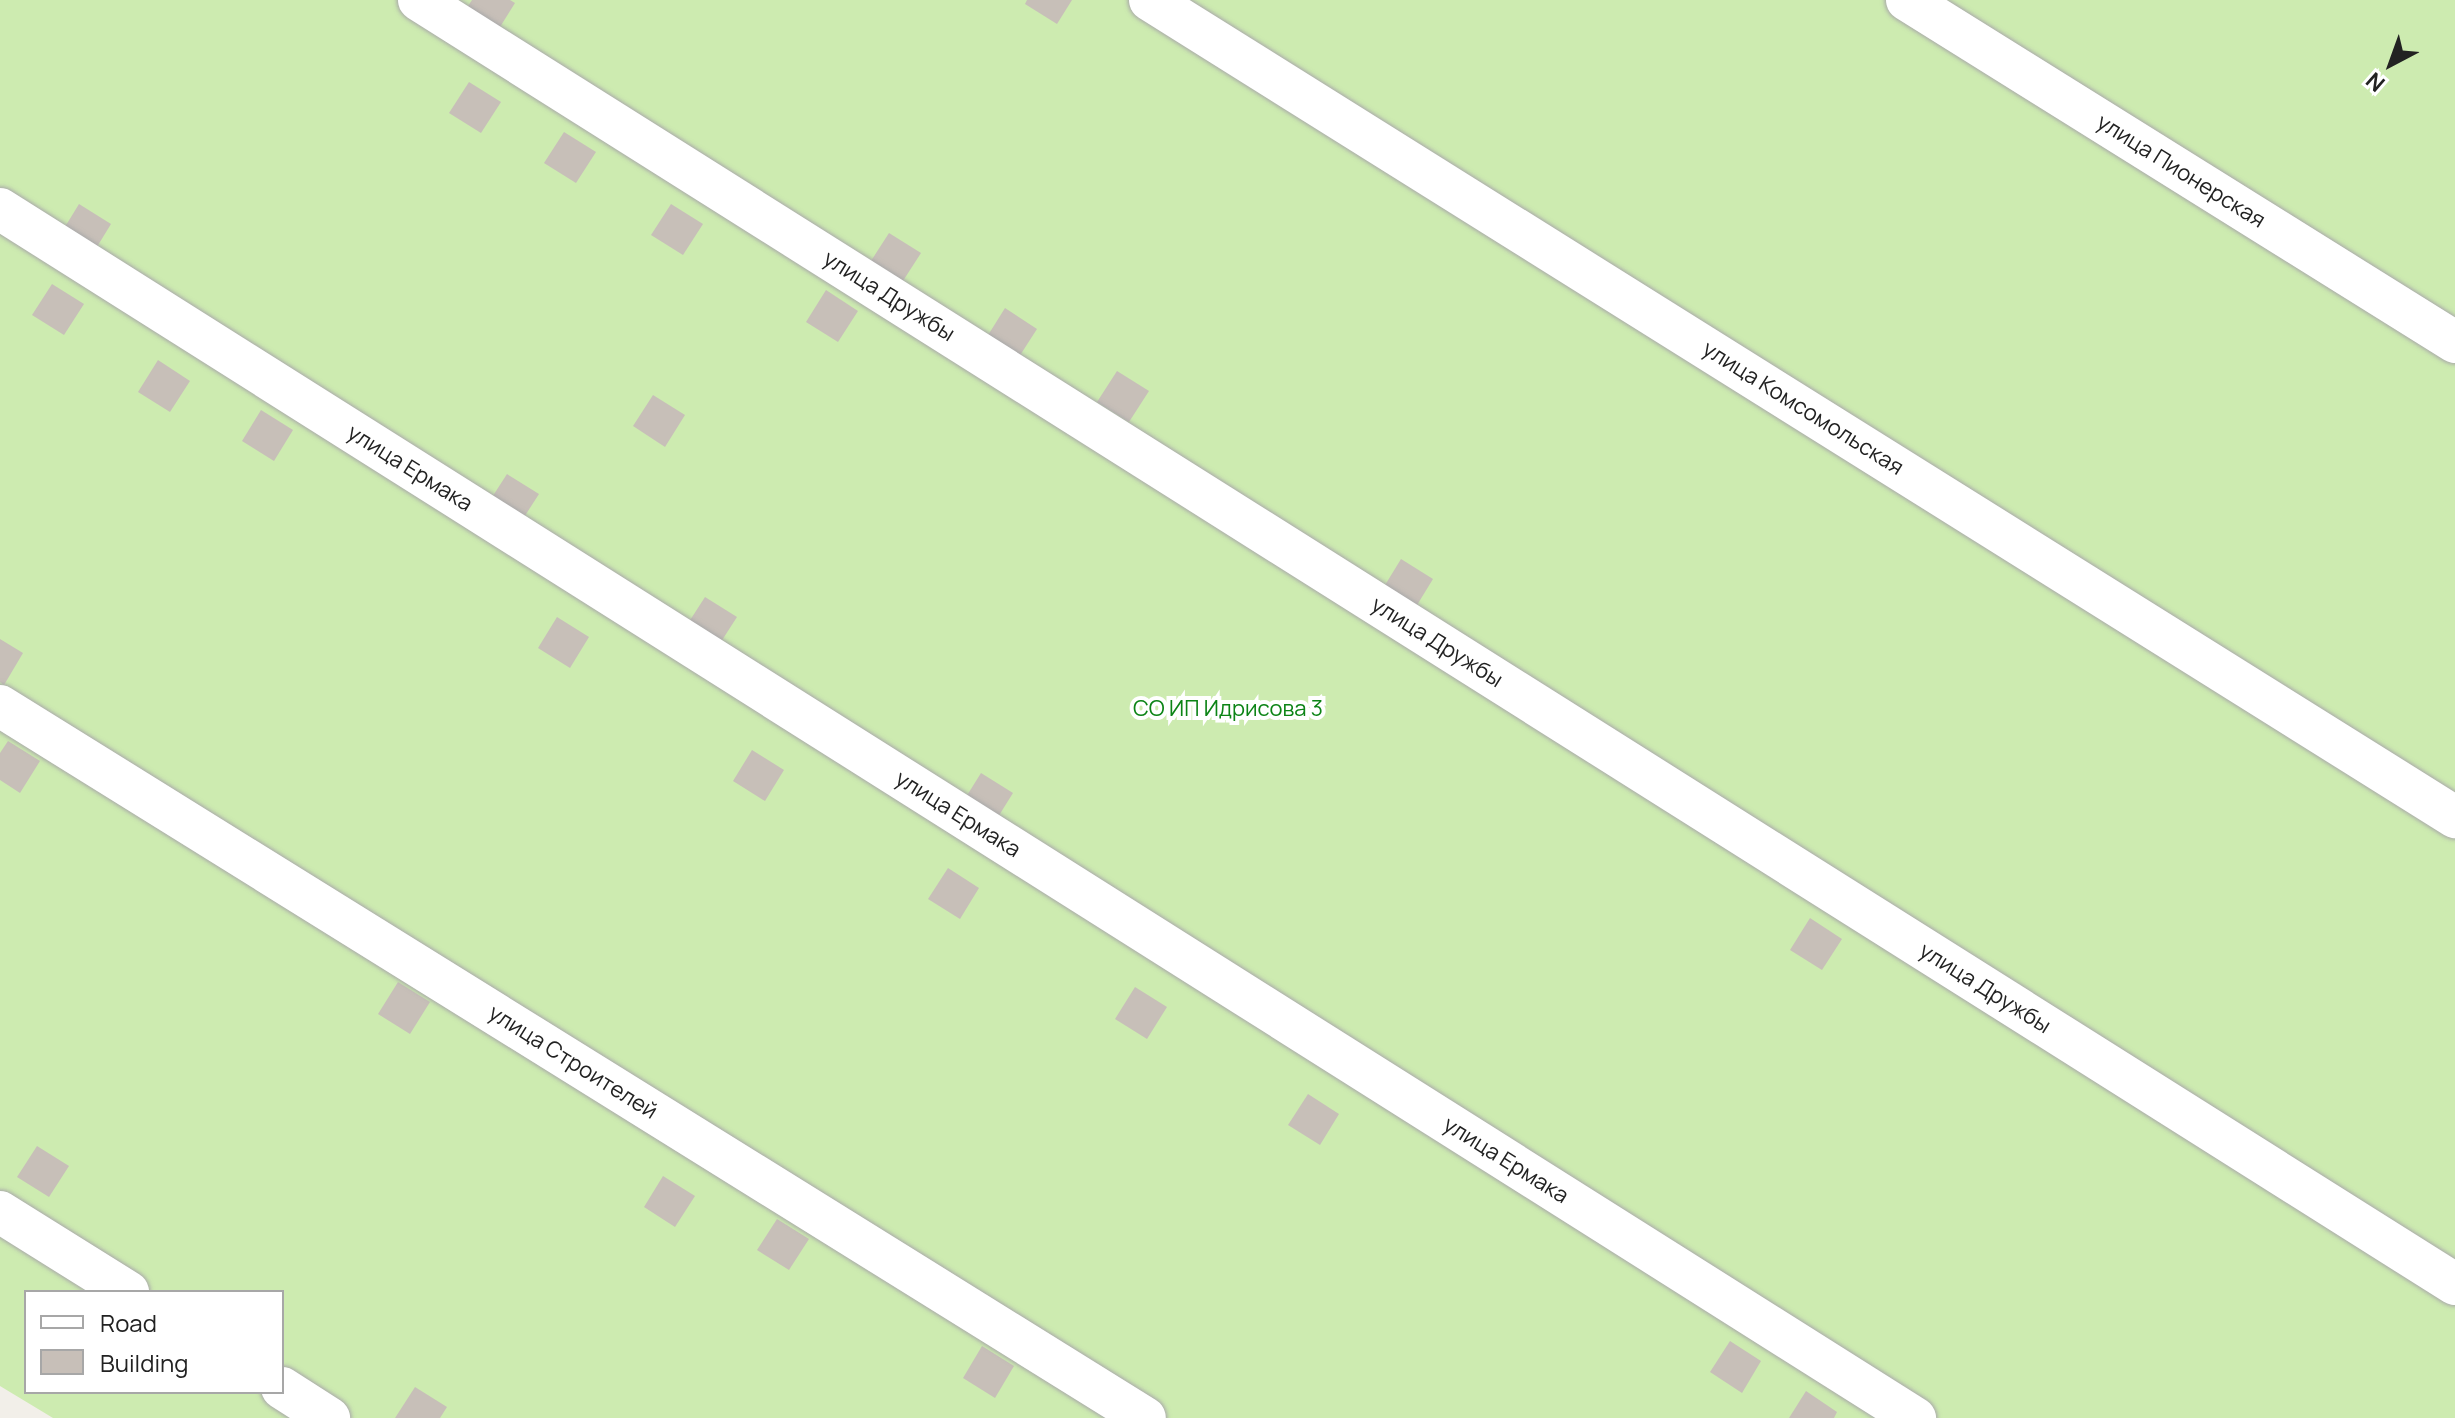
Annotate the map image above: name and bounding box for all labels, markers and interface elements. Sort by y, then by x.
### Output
north arrow [2351,24,2431,104]
text: N [2359,66,2391,99]
street label: улица Пионерская [2092,108,2270,234]
street label: улица Дружбы [818,245,960,347]
street label: улица Комсомольская [1698,335,1908,481]
street label: улица Ермака [343,419,477,517]
street label: улица Дружбы [1366,591,1508,693]
park label: СО ИП Идрисова 3 [1133,696,1323,722]
street label: улица Ермака [891,765,1025,863]
street label: улица Дружбы [1914,937,2056,1039]
street label: улица Строителей [484,999,662,1125]
street label: улица Ермака [1439,1111,1573,1209]
legend [24,1290,284,1394]
text: Road [100,1306,157,1339]
text: Building [100,1346,188,1379]

